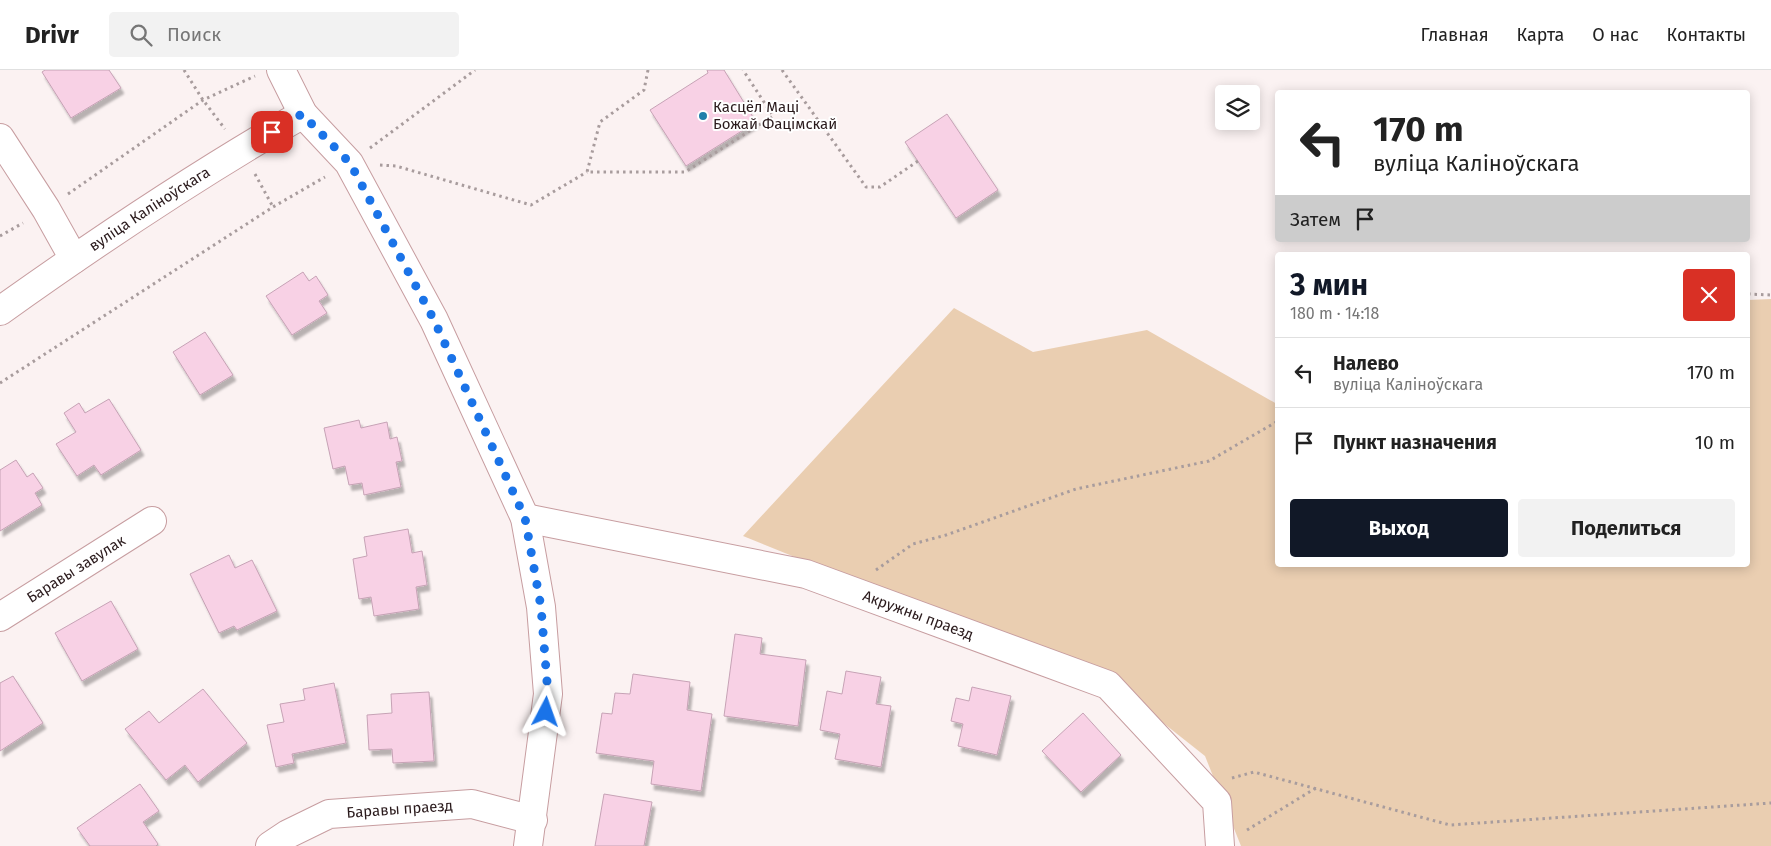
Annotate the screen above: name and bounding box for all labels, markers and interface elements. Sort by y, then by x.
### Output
search box [109,12,459,57]
text: Drivr [25,21,79,49]
icon: search [127,21,155,49]
text: Поиск [167,23,221,46]
text: Главная [1421,24,1489,46]
text: Карта [1517,24,1564,46]
text: О нас [1592,24,1639,46]
text: Контакты [1667,24,1746,46]
map controls [1215,85,1260,130]
button: layers [1215,85,1260,130]
place label: Касцёл Маці Божай Фацімскай [713,98,837,133]
text: 170 m [1373,108,1464,150]
marker: Касцёл Маці Божай Фацімскай [697,110,709,122]
icon: left [1290,110,1355,175]
pin [251,111,293,153]
icon: arrive [258,118,286,146]
text: вуліца Каліноўскага [1373,150,1580,177]
street label: вуліца Каліноўскага [86,163,213,255]
icon: arrive [1351,205,1379,233]
text: Затем [1290,208,1341,231]
text: 3 мин [1290,267,1368,303]
button: close [1683,269,1735,321]
text: 180 m · 14:18 [1290,304,1379,323]
text: Налево [1333,352,1399,375]
icon: left [1290,359,1318,387]
text: 170 m [1687,361,1735,384]
text: вуліца Каліноўскага [1333,375,1483,394]
icon: arrive [1290,429,1318,457]
text: Пункт назначения [1333,431,1497,454]
text: 10 m [1695,431,1735,454]
button: Выход [1290,499,1508,557]
button: Поделиться [1518,499,1735,557]
street label: Баравы завулак [24,531,129,607]
street label: Акружны праезд [860,587,976,644]
position arrow [519,685,571,737]
street label: Баравы праезд [346,796,453,822]

